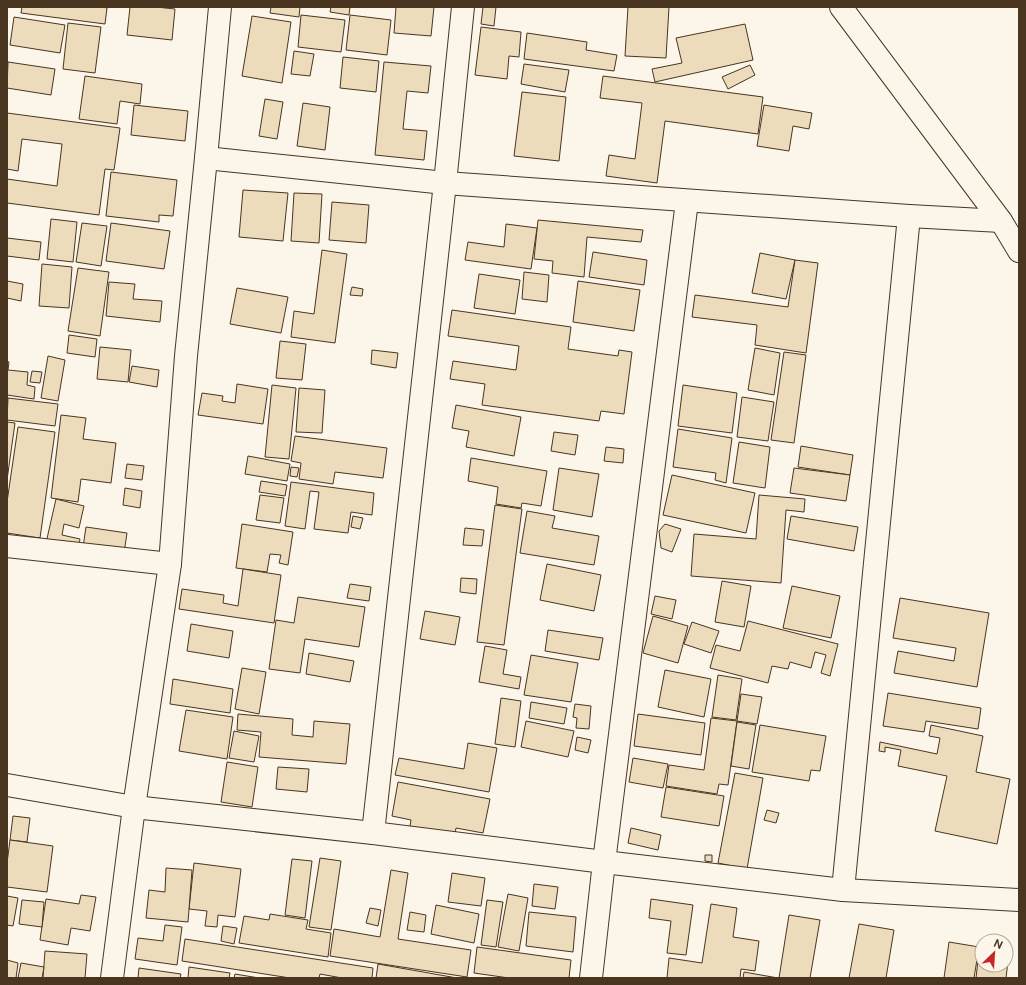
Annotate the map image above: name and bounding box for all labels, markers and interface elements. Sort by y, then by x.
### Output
north arrow [974,933,1014,973]
text: N [992,937,1005,951]

